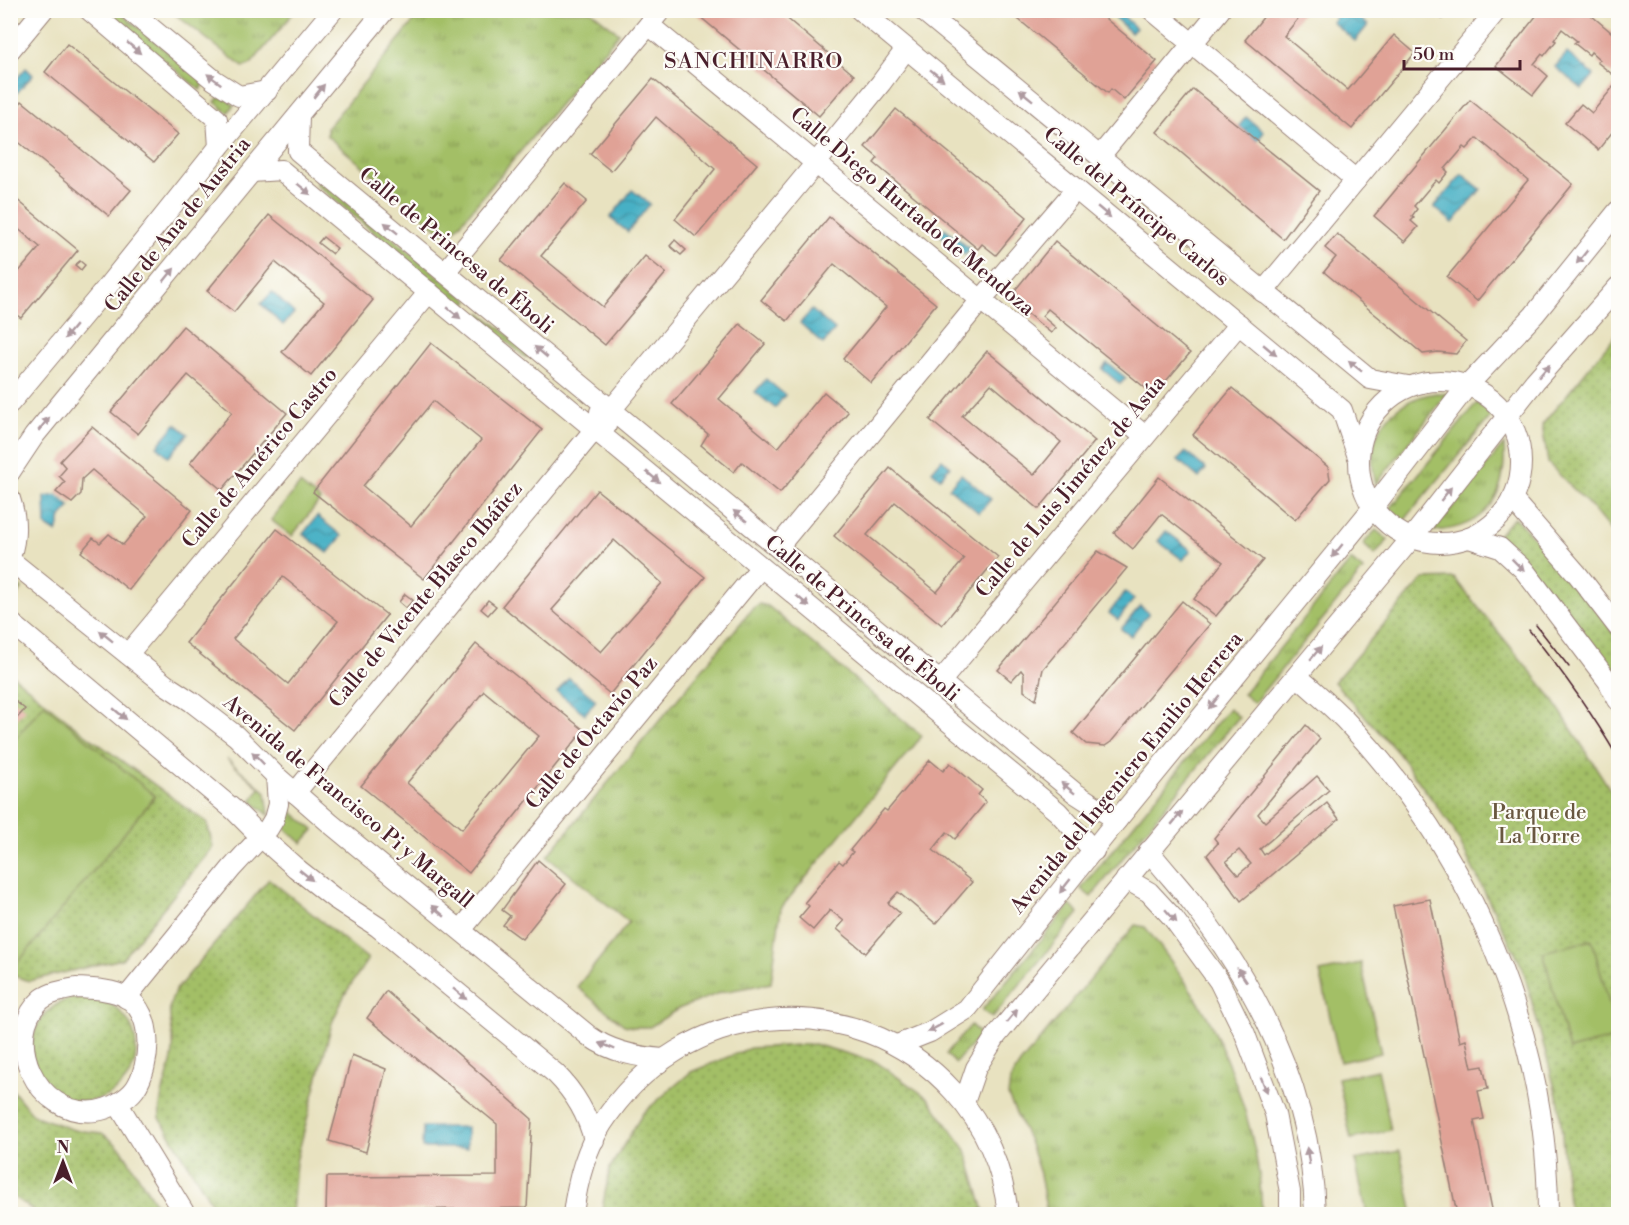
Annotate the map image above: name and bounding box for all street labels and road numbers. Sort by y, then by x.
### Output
street label: Calle Diego Hurtado de Mendoza [784,102,1040,322]
street label: Calle del Príncipe Carlos [1038,122,1234,292]
street label: Calle de Ana de Austria [99,132,257,318]
street label: Calle de Princesa de Éboli [353,160,560,340]
street label: Calle de Américo Castro [177,362,343,554]
street label: Calle de Luis Jiménez de Asúa [970,370,1172,603]
street label: Calle de Vicente Blasco Ibáñez [324,477,528,713]
street label: Calle de Princesa de Éboli [759,528,966,708]
street label: Avenida del Ingeniero Emilio Herrera [1004,626,1249,920]
street label: Calle de Octavio Paz [520,651,664,815]
street label: Avenida de Francisco Pi y Margall [217,689,478,914]

